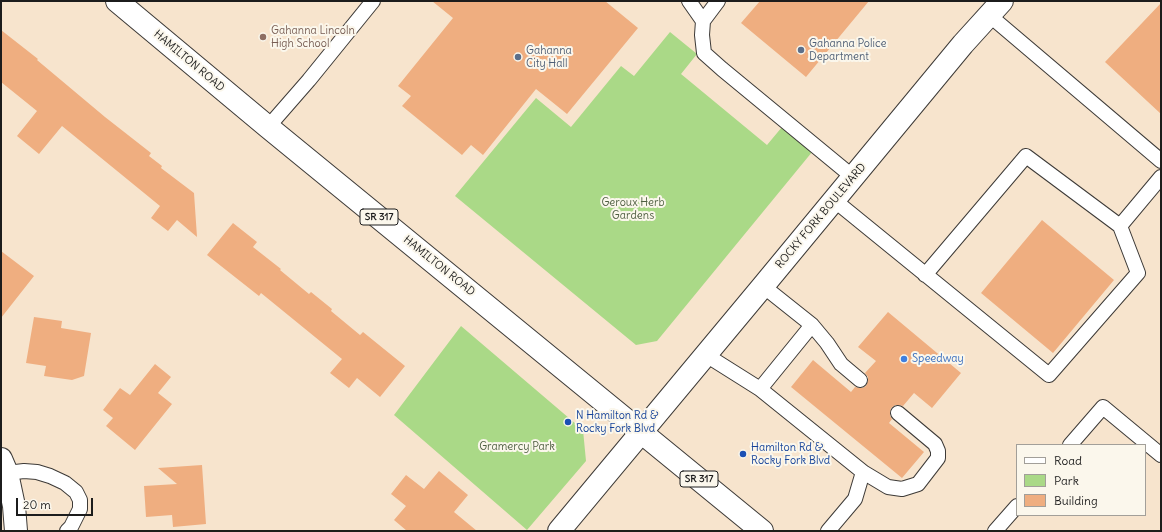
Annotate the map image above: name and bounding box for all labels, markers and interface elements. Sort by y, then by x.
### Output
place label: Gahanna Lincoln High School [271,24,355,50]
street label: HAMILTON ROAD [151,28,227,94]
marker: Gahanna Lincoln High School [258,32,268,42]
place label: Gahanna Police Department [809,37,886,63]
place label: Gahanna City Hall [526,44,572,70]
marker: Gahanna Police Department [796,45,806,55]
marker: Gahanna City Hall [513,52,523,62]
street label: ROCKY FORK BOULEVARD [773,161,869,271]
park label: Geroux Herb Gardens [601,196,665,222]
road number: SR 317 [360,209,398,225]
street label: HAMILTON ROAD [401,233,477,299]
place label: Speedway [912,352,964,366]
marker: Speedway [899,354,909,364]
place label: N Hamilton Rd & Rocky Fork Blvd [576,409,658,435]
marker: N Hamilton Rd & Rocky Fork Blvd [563,417,573,427]
park label: Gramercy Park [479,440,555,454]
place label: Hamilton Rd & Rocky Fork Blvd [751,441,830,467]
legend [1016,444,1146,516]
marker: Hamilton Rd & Rocky Fork Blvd [738,449,748,459]
text: Road [1054,453,1082,468]
road number: SR 317 [680,471,718,487]
text: Park [1054,473,1079,488]
scale bar [18,490,95,516]
text: Building [1054,493,1098,508]
text: 20 m [23,497,51,512]

